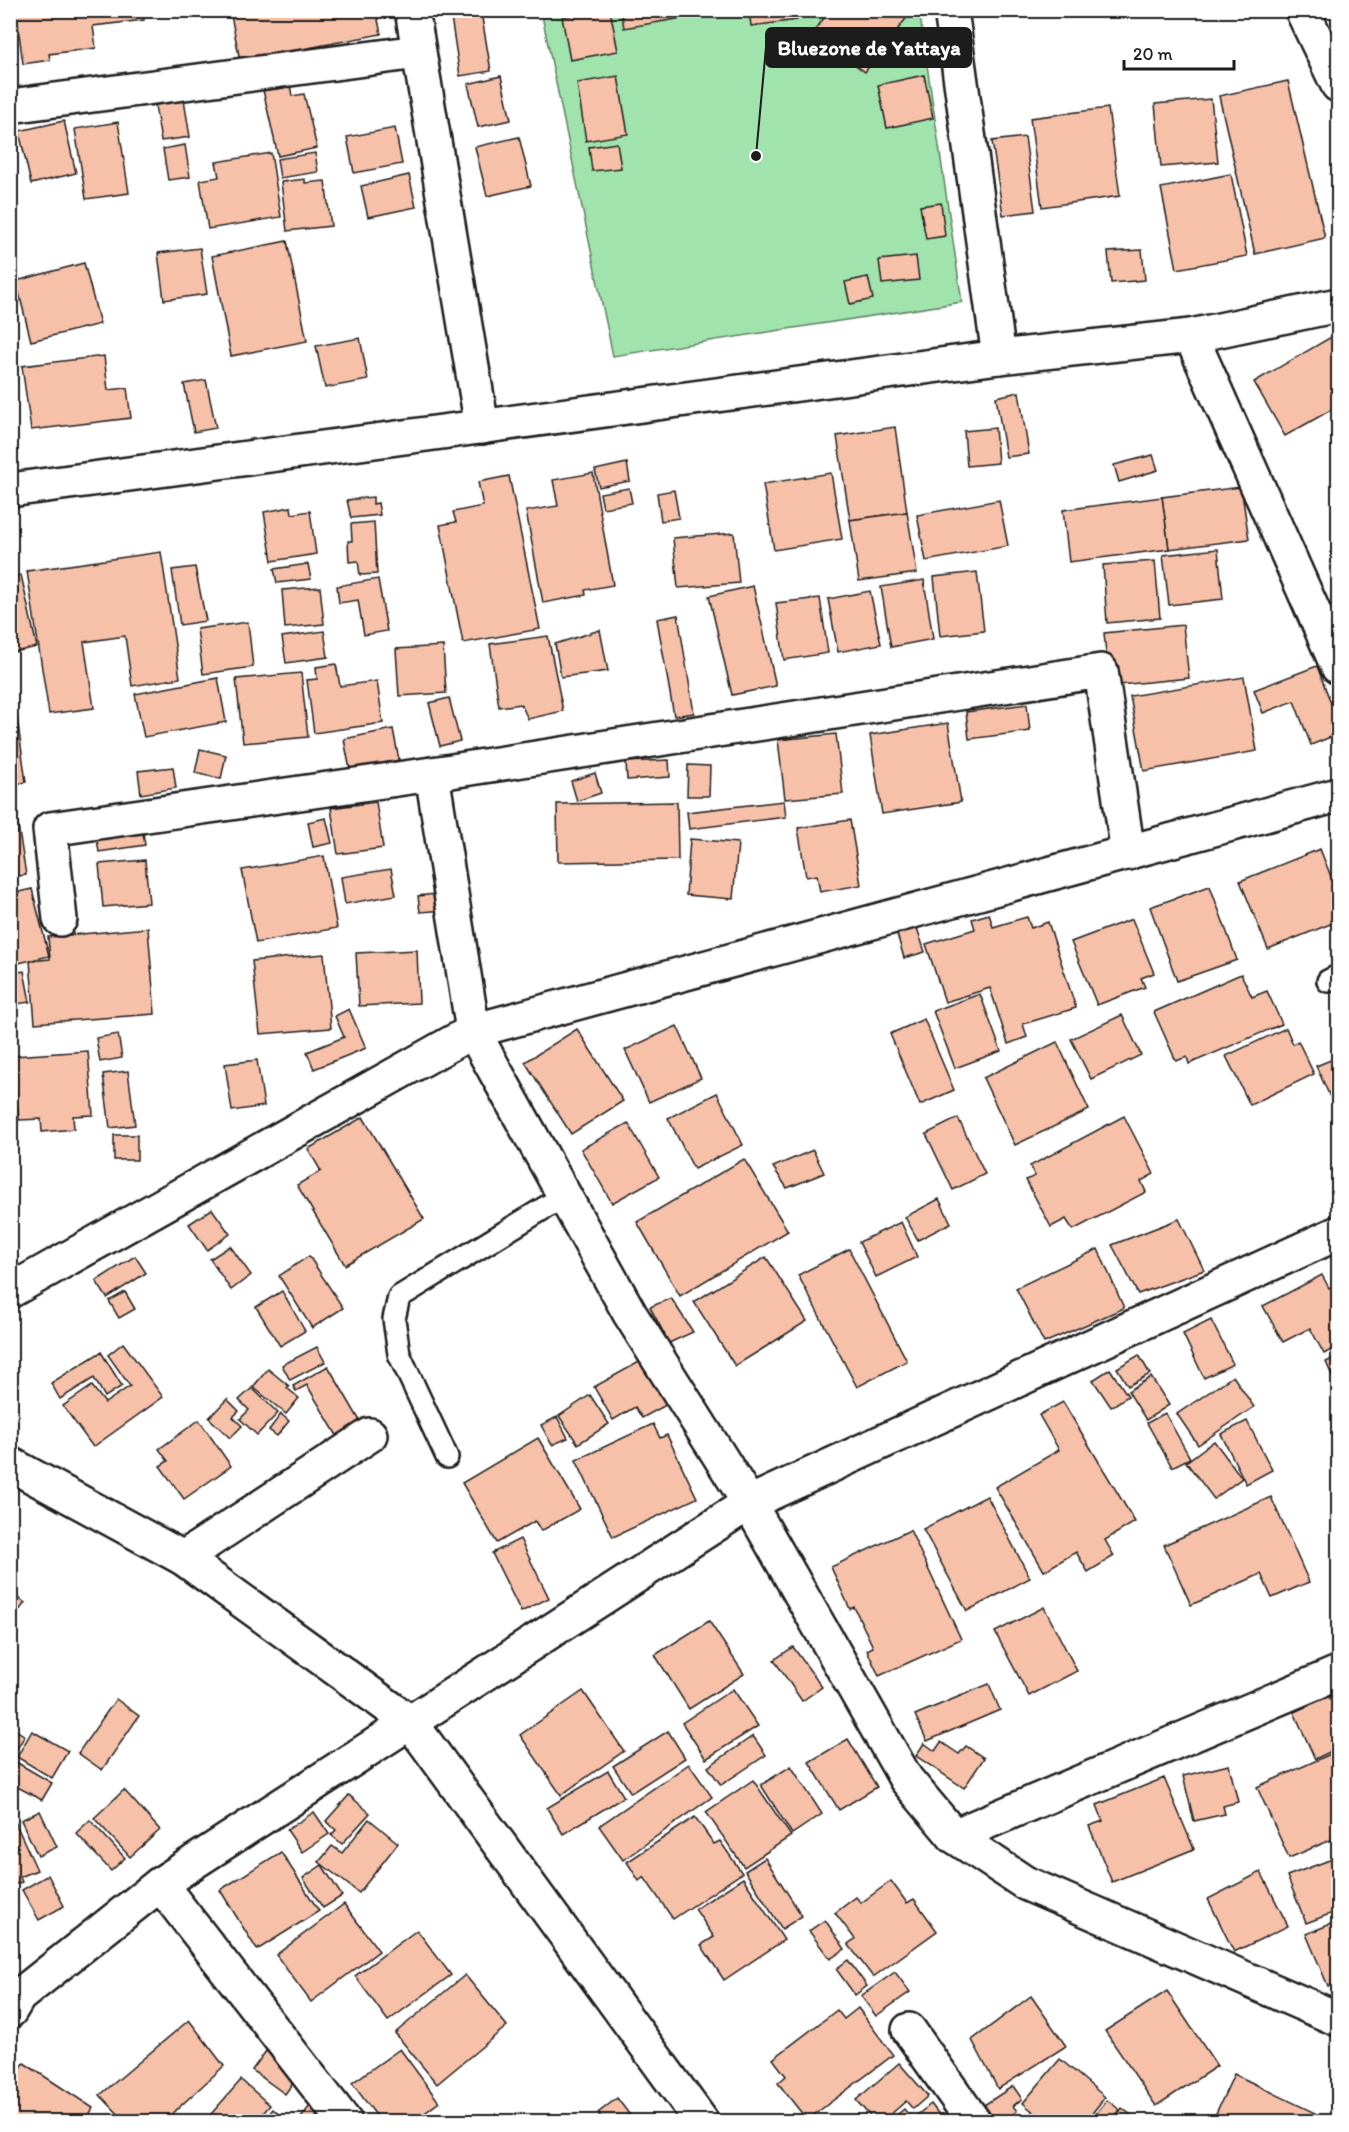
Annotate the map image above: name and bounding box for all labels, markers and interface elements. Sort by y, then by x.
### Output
callout: Bluezone de Yattaya [766,28,971,67]
scale bar [1124,33,1234,71]
text: Bluezone de Yattaya [778,35,961,61]
text: 20 m [1133,43,1173,65]

